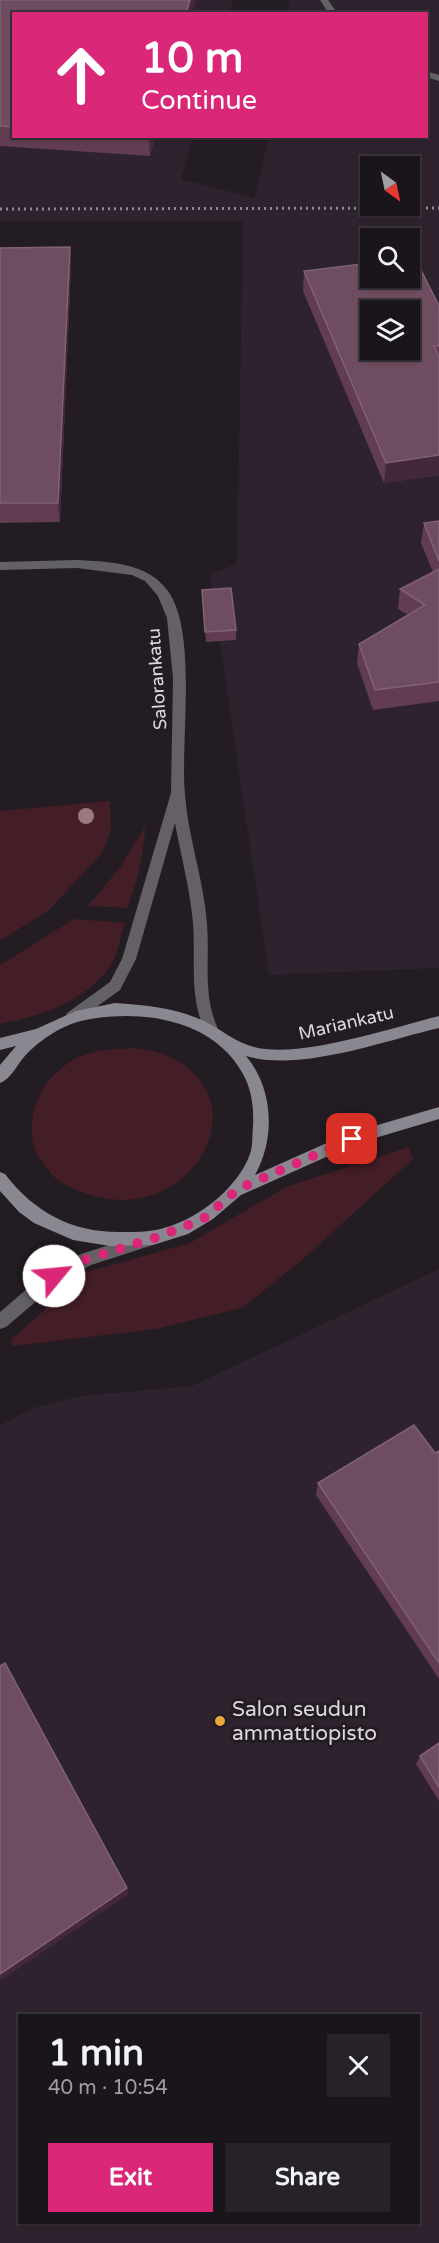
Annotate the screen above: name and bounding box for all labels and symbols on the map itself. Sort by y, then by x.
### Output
north arrow [360,156,420,216]
street label: Salorankatu [142,627,172,731]
street label: Mariankatu [296,1001,396,1045]
pin [326,1113,377,1164]
position arrow [22,1244,86,1308]
place label: Salon seudun ammattiopisto [232,1697,377,1746]
marker: Salon seudun ammattiopisto [213,1714,227,1728]

